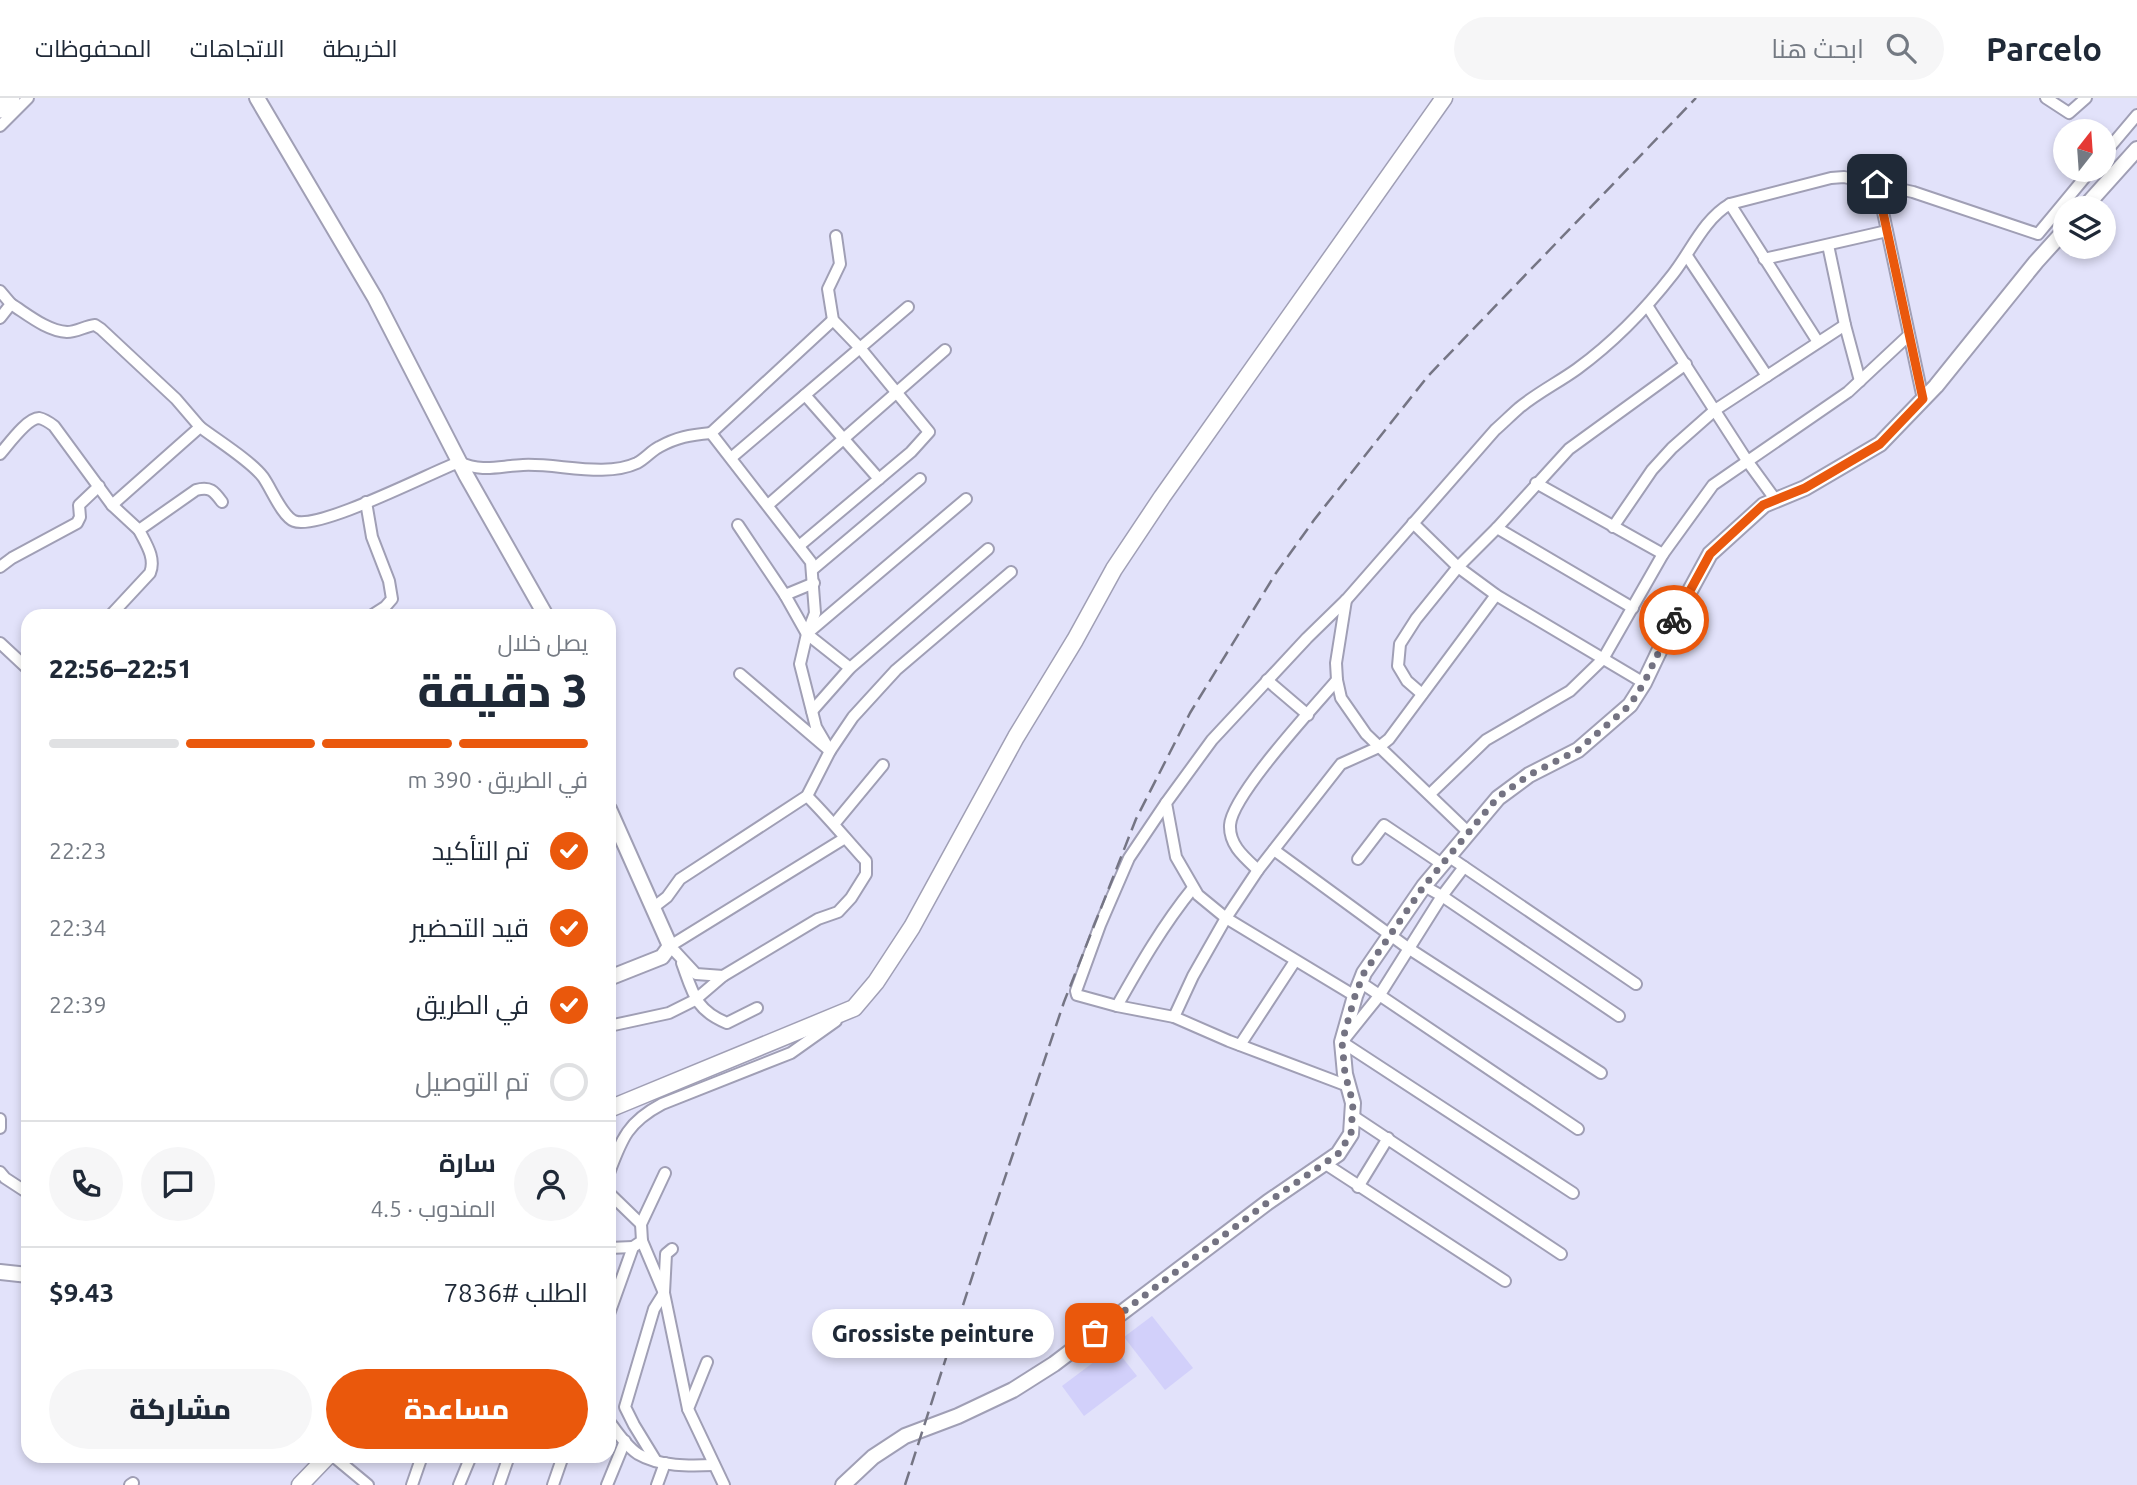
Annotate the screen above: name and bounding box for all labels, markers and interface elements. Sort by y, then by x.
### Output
search box [1454,17,1944,80]
icon: search [1882,29,1920,67]
text: Parcelo [1986,30,2102,67]
text: ابحث هنا [1771,34,1864,63]
text: المحفوظات [35,35,152,62]
text: الاتجاهات [190,35,285,62]
text: الخريطة [323,35,398,62]
north arrow [2053,119,2116,182]
map controls [2053,119,2116,259]
pin [1847,154,1907,214]
icon: home [1858,165,1896,203]
button: layers [2053,196,2116,259]
courier [1639,585,1709,655]
icon: bike [1655,601,1693,639]
text: يصل خلال [497,630,588,655]
text: 22:51–22:56 [49,654,192,683]
text: 3 دقيقة [417,664,588,716]
text: في الطريق · 390 m [408,767,588,792]
icon: check [550,832,588,870]
text: تم التأكيد [432,836,529,865]
text: 22:23 [49,838,107,863]
icon: check [550,909,588,947]
text: قيد التحضير [411,913,529,942]
text: 22:34 [49,915,107,940]
icon: check [550,986,588,1024]
text: في الطريق [416,990,529,1019]
text: 22:39 [49,992,107,1017]
text: تم التوصيل [415,1067,529,1096]
button: phone [49,1147,123,1221]
button: chat [141,1147,215,1221]
button: person [514,1147,588,1221]
text: سارة [439,1148,496,1177]
text: المندوب · 4.5 [370,1196,496,1221]
text: $9.43 [49,1278,114,1307]
text: الطلب #7836 [443,1278,588,1307]
pin [1065,1303,1125,1363]
callout: Grossiste peinture [811,1308,1053,1358]
icon: bag [1076,1314,1114,1352]
text: Grossiste peinture [832,1321,1034,1346]
button: مشاركة [49,1369,312,1449]
button: مساعدة [326,1369,588,1449]

